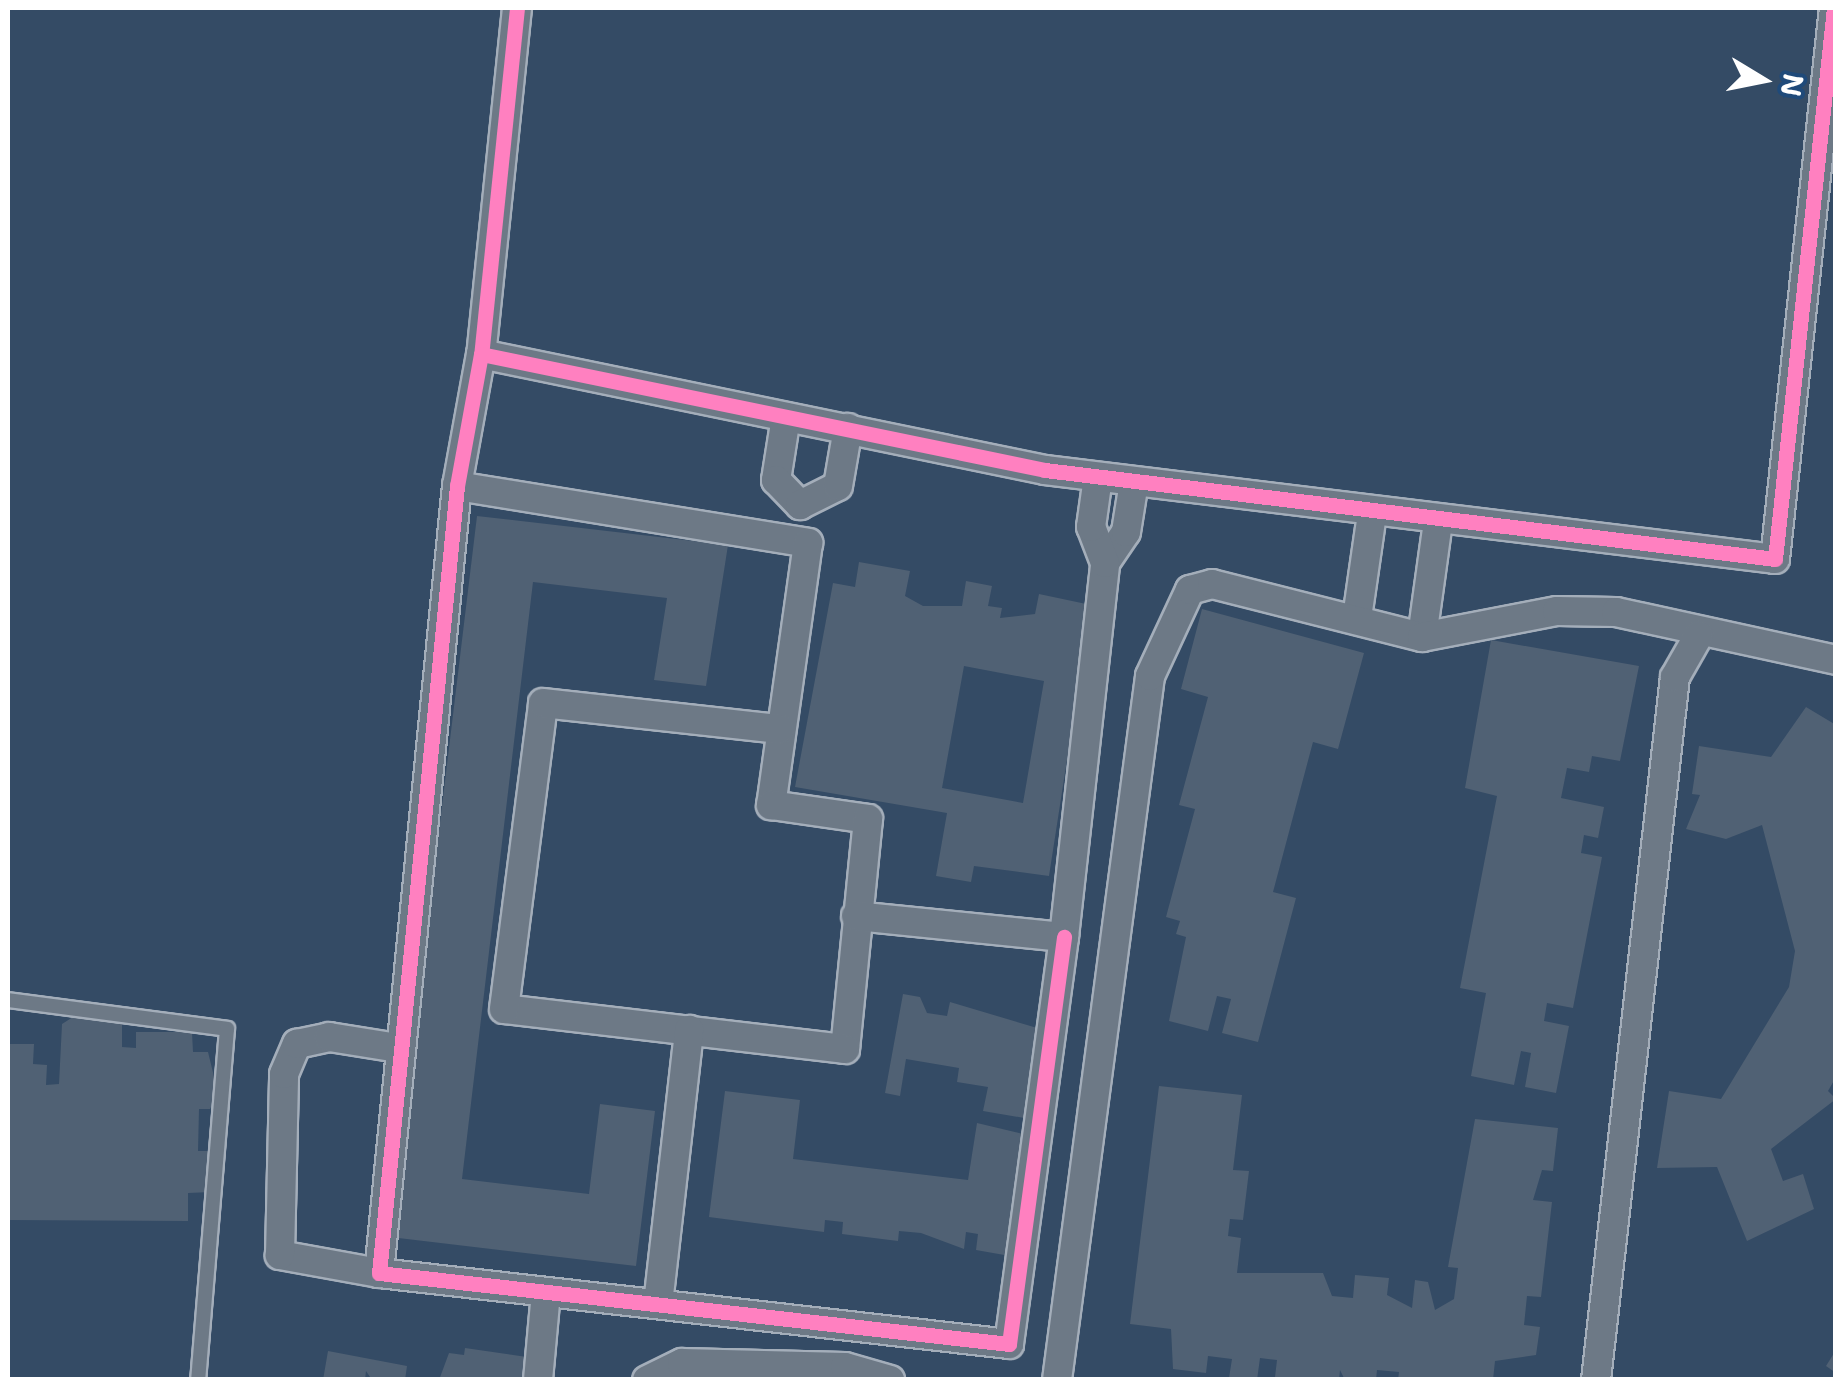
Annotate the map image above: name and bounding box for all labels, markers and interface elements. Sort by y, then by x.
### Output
north arrow [1713,30,1813,130]
text: N [1772,71,1813,99]

